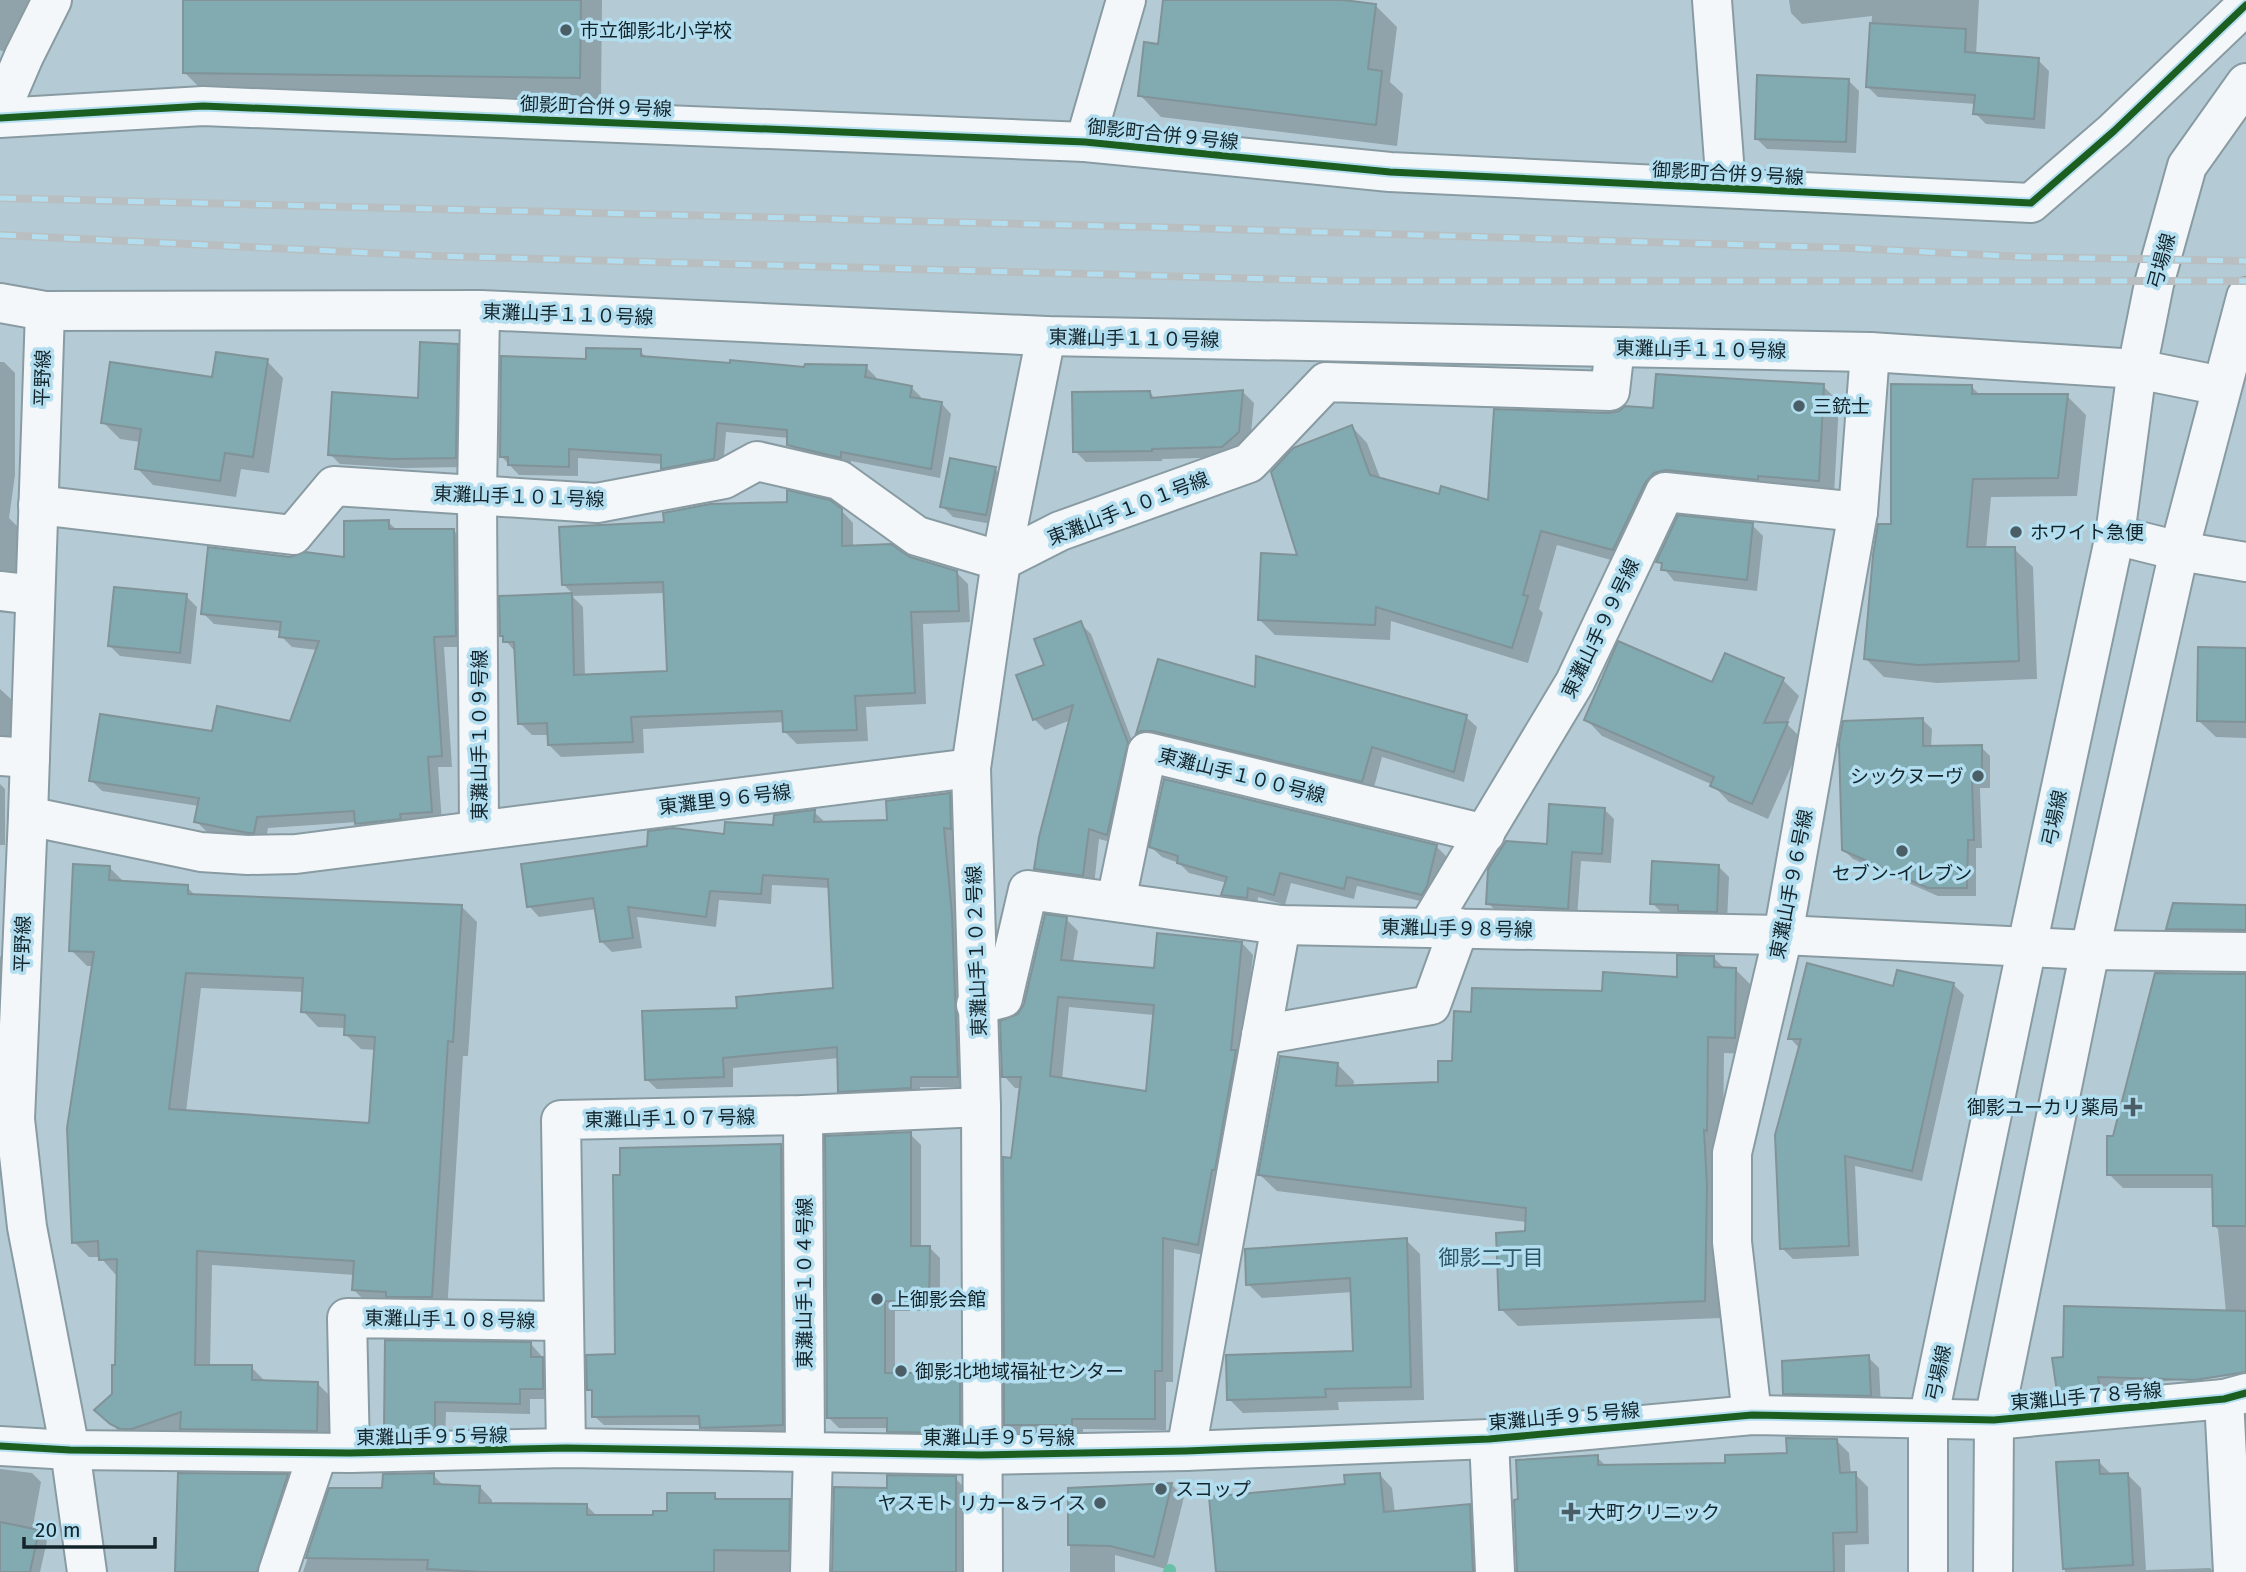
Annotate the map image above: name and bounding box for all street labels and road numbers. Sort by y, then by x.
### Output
street label: 御影町合併９号線 [520,92,672,121]
street label: 御影町合併９号線 [1086,115,1240,154]
street label: 御影町合併９号線 [1651,158,1804,189]
street label: 弓場線 [2143,231,2180,292]
street label: 東灘山手１１０号線 [482,300,654,329]
street label: 東灘山手１１０号線 [1048,326,1220,351]
street label: 東灘山手１１０号線 [1615,337,1787,362]
street label: 平野線 [30,349,55,407]
street label: 東灘山手１０１号線 [1044,467,1212,550]
street label: 東灘山手１０１号線 [433,482,605,511]
street label: 東灘山手９９号線 [1557,555,1644,702]
street label: 東灘山手１０９号線 [468,649,491,821]
street label: 東灘山手１００号線 [1156,744,1328,807]
street label: 東灘里９６号線 [658,780,792,819]
street label: 弓場線 [2037,788,2072,848]
street label: 東灘山手９６号線 [1766,807,1817,961]
street label: 東灘山手１０２号線 [962,865,991,1037]
street label: 平野線 [10,915,35,973]
street label: 東灘山手９８号線 [1381,916,1533,941]
street label: 東灘山手１０７号線 [584,1106,756,1131]
street label: 東灘山手１０４号線 [793,1197,816,1369]
street label: 東灘山手１０８号線 [364,1307,536,1332]
street label: 弓場線 [1921,1343,1956,1403]
street label: 東灘山手７８号線 [2009,1378,2163,1415]
street label: 東灘山手９５号線 [1487,1398,1641,1435]
street label: 東灘山手９５号線 [356,1424,508,1449]
street label: 東灘山手９５号線 [923,1426,1075,1449]

